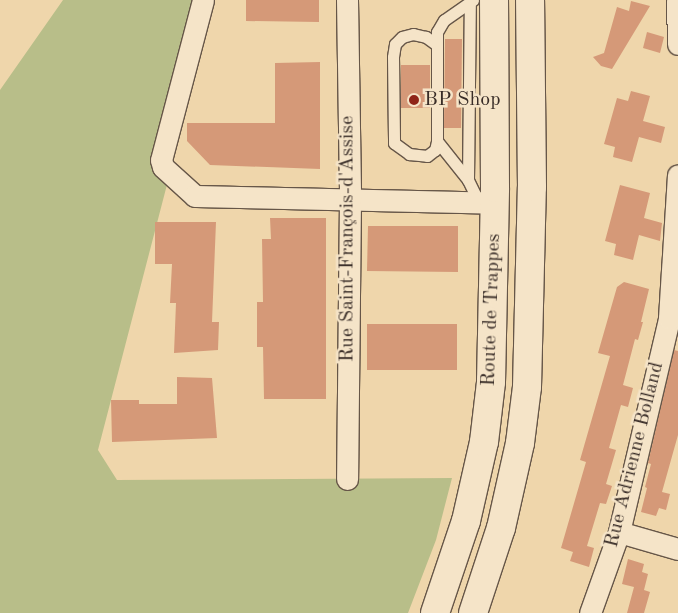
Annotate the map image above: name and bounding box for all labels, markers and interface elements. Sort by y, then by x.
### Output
place label: BP Shop [424,88,501,112]
marker: BP Shop [408,94,420,106]
street label: Rue Saint-François-d'Assise [336,116,360,362]
street label: Route de Trappes [477,233,507,387]
street label: Rue Adrienne Bolland [600,360,670,550]

